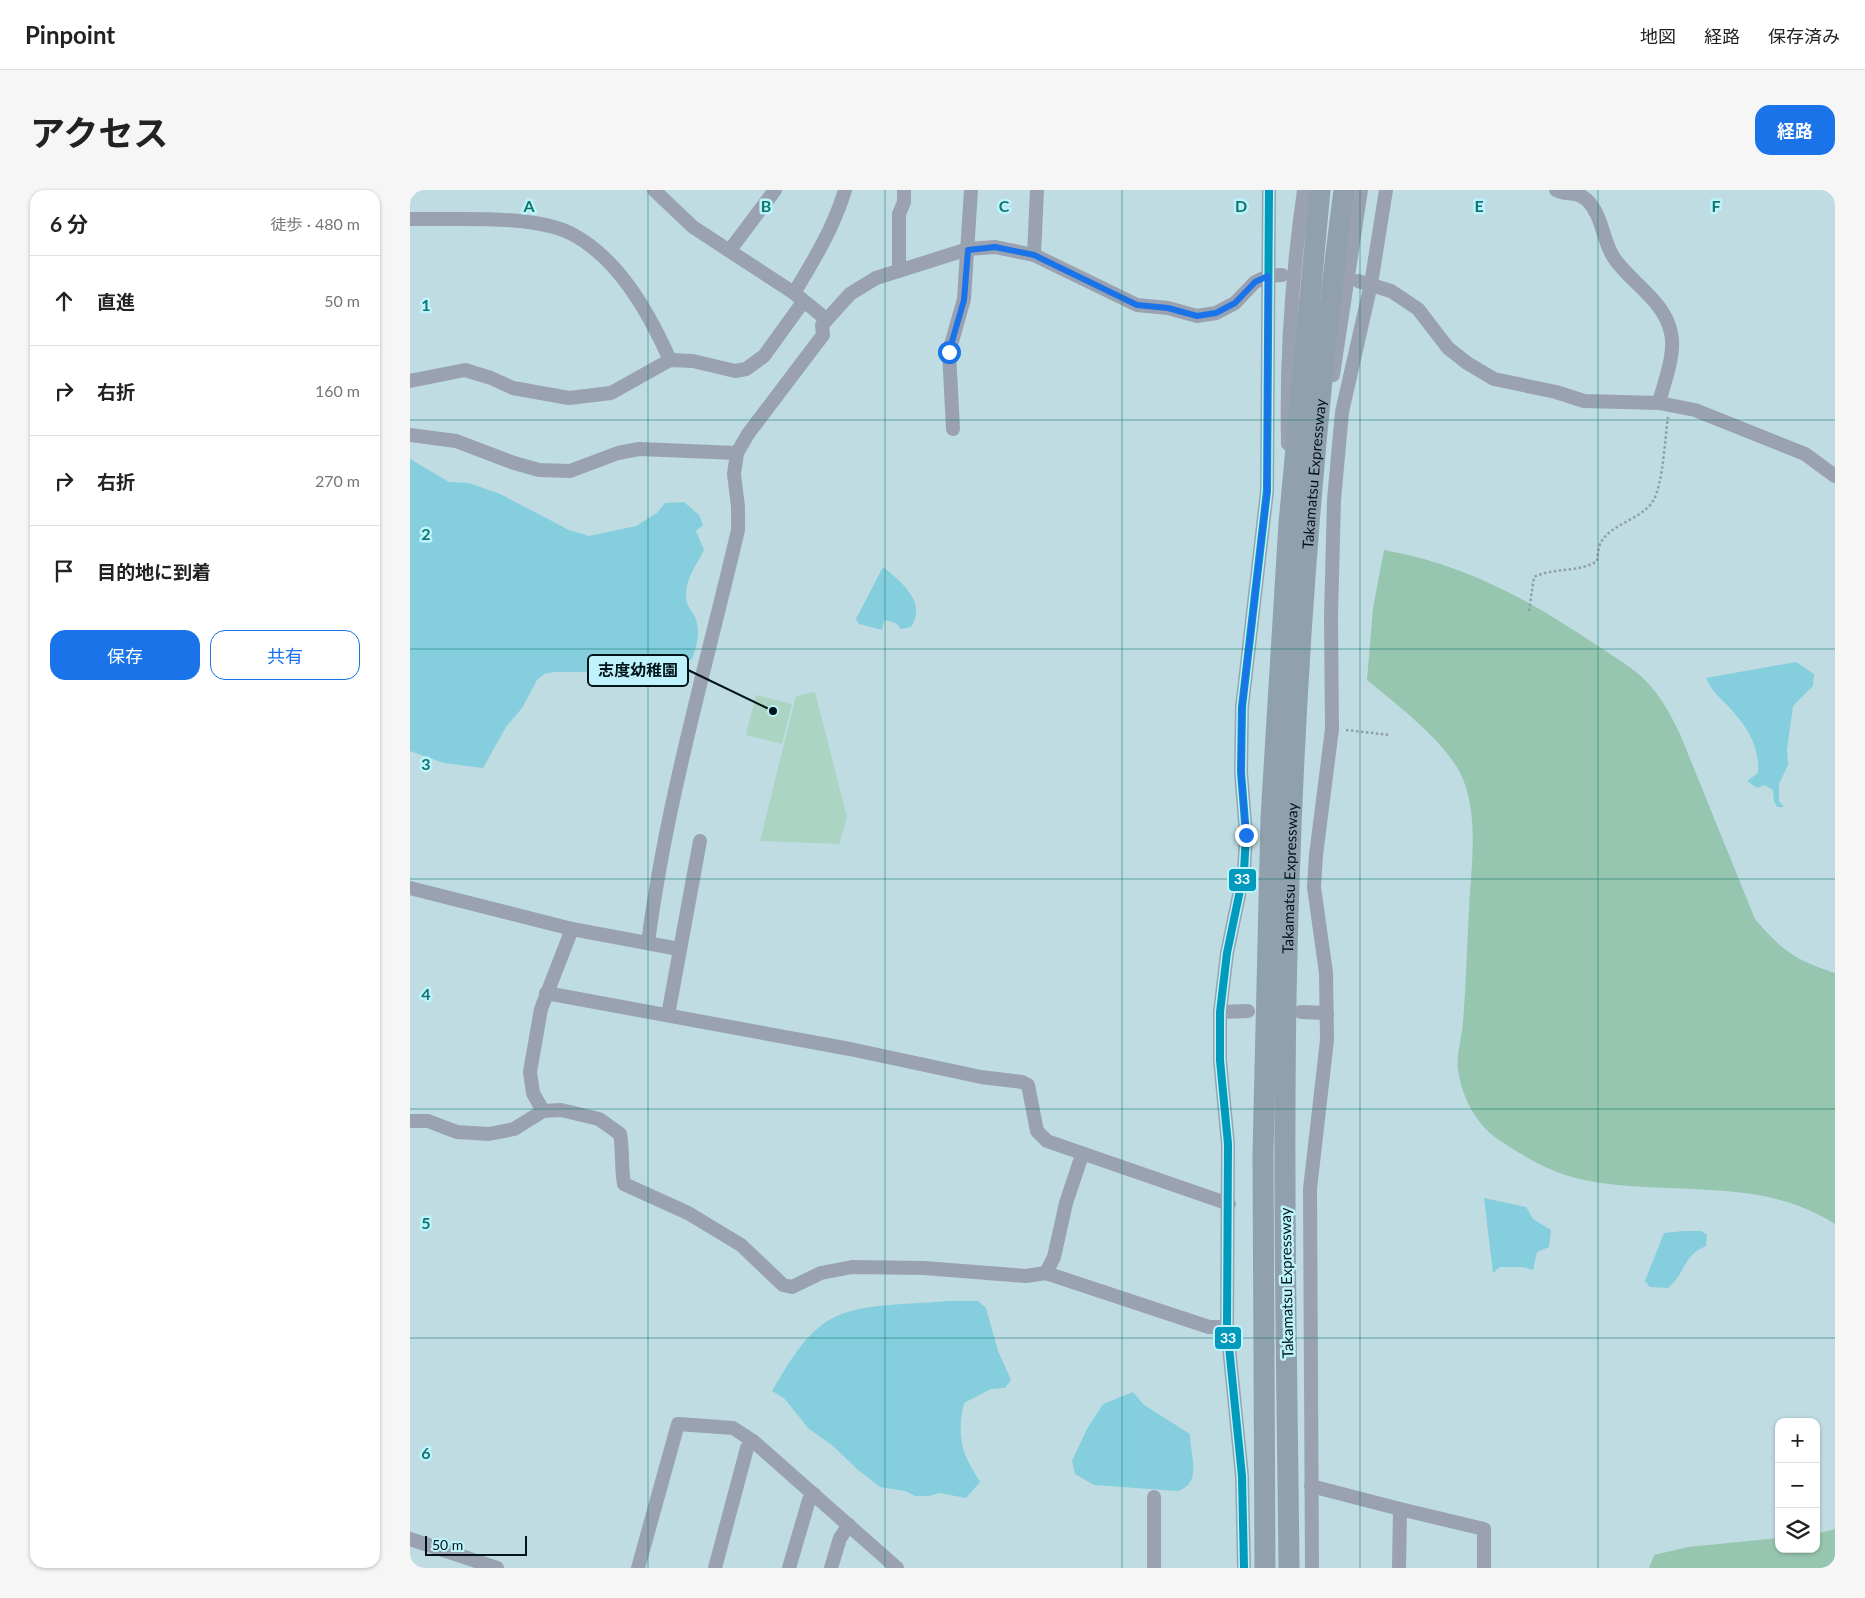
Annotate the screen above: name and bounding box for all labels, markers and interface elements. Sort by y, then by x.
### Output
text: Pinpoint [25,20,115,49]
text: 地図 [1640,25,1676,47]
text: 経路 [1704,25,1740,47]
text: 保存済み [1768,25,1840,47]
button: 経路 [1755,105,1835,155]
text: アクセス [30,111,168,153]
text: A [522,196,535,215]
text: B [761,196,771,215]
text: C [999,196,1010,215]
text: D [1235,196,1247,215]
text: E [1474,196,1484,215]
text: F [1711,196,1721,215]
text: 6 分 [50,211,88,236]
text: 徒歩 · 480 m [271,214,360,233]
icon: ahead [50,287,78,315]
text: 直進 [97,290,135,313]
text: 50 m [324,291,360,310]
text: 1 [421,295,431,314]
route start [938,341,961,364]
icon: right [50,377,78,405]
text: 右折 [97,380,135,403]
text: 160 m [315,381,360,400]
street label: Takamatsu Expressway [1298,398,1329,550]
icon: right [50,467,78,495]
text: 右折 [97,470,135,493]
text: 270 m [315,471,360,490]
text: 2 [421,524,431,543]
icon: arrive [50,557,78,585]
text: 目的地に到着 [97,560,211,583]
button: 保存 [50,630,200,680]
button: 共有 [210,630,360,680]
callout: 志度幼稚園 [588,655,688,686]
text: 志度幼稚園 [598,660,678,679]
text: 3 [421,754,431,773]
street label: Takamatsu Expressway [1278,802,1301,954]
route end [1235,824,1258,847]
line badge: 33 [1228,868,1257,892]
text: 33 [1234,870,1250,887]
text: 4 [421,984,431,1003]
street label: Takamatsu Expressway [1276,1207,1296,1359]
text: 5 [421,1213,431,1232]
line badge: 33 [1214,1326,1242,1350]
text: 33 [1220,1329,1236,1346]
map controls [1775,1418,1820,1553]
button: + [1775,1418,1820,1463]
text: 6 [421,1443,431,1462]
button: − [1775,1463,1820,1508]
button: layers [1775,1508,1820,1553]
scale bar [425,1533,528,1556]
text: 50 m [432,1536,463,1553]

